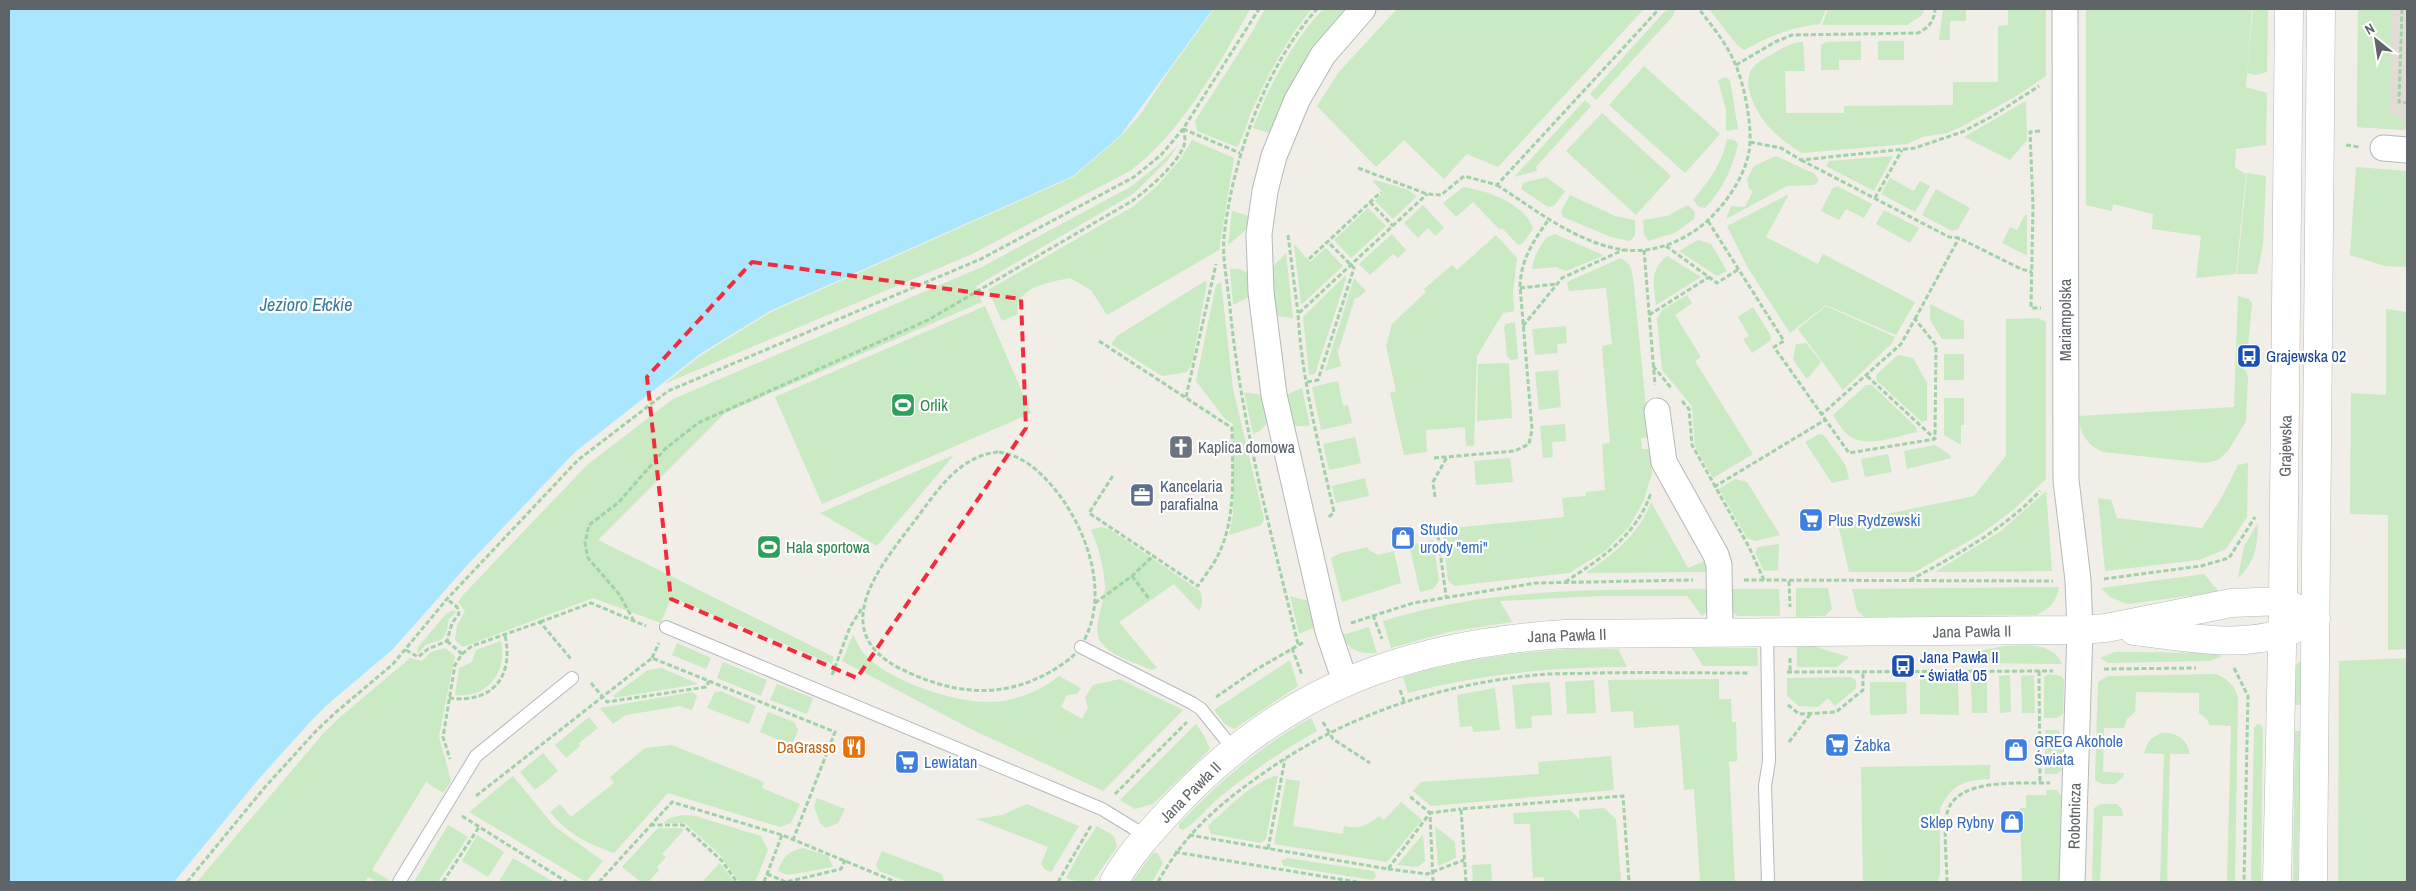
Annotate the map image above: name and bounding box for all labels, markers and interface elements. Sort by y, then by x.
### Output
north arrow [2351,15,2401,65]
text: N [2361,19,2378,39]
street label: Mariampolska [2054,278,2076,361]
water label: Jezioro Ełckie [259,292,352,317]
bus stop icon: Grajewska 02 [2236,343,2262,369]
place label: Grajewska 02 [2266,345,2346,367]
sports icon: Orlik [890,392,916,418]
place label: Orlik [920,394,948,416]
street label: Grajewska [2273,414,2297,477]
church icon: Kaplica domowa [1168,434,1194,460]
place label: Kaplica domowa [1198,436,1296,458]
place label: Kancelaria parafialna [1160,475,1223,515]
office icon: Kancelaria parafialna [1129,482,1155,508]
supermarket icon: Plus Rydzewski [1798,507,1824,533]
place label: Plus Rydzewski [1828,509,1921,531]
place label: Studio urody "emi" [1420,518,1488,558]
shop icon: Studio urody "emi" [1390,525,1416,551]
sports icon: Hala sportowa [756,534,782,560]
place label: Hala sportowa [786,536,871,558]
street label: Jana Pawła II [1932,619,2012,643]
street label: Jana Pawła II [1527,623,1607,647]
place label: Jana Pawła II - światła 05 [1920,646,1999,686]
bus stop icon: Jana Pawła II - światła 05 [1890,653,1916,679]
place label: GREG Akohole Świata [2034,730,2123,770]
supermarket icon: Żabka [1824,732,1850,758]
restaurant icon: DaGrasso [841,734,867,760]
place label: Żabka [1854,734,1891,756]
place label: DaGrasso [777,736,836,758]
shop icon: GREG Akohole Świata [2003,737,2029,763]
supermarket icon: Lewiatan [894,749,920,775]
place label: Lewiatan [924,751,977,773]
street label: Jana Pawła II [1154,756,1226,828]
street label: Robotnicza [2062,782,2086,849]
shop icon: Sklep Rybny [1999,809,2025,835]
place label: Sklep Rybny [1920,811,1994,833]

